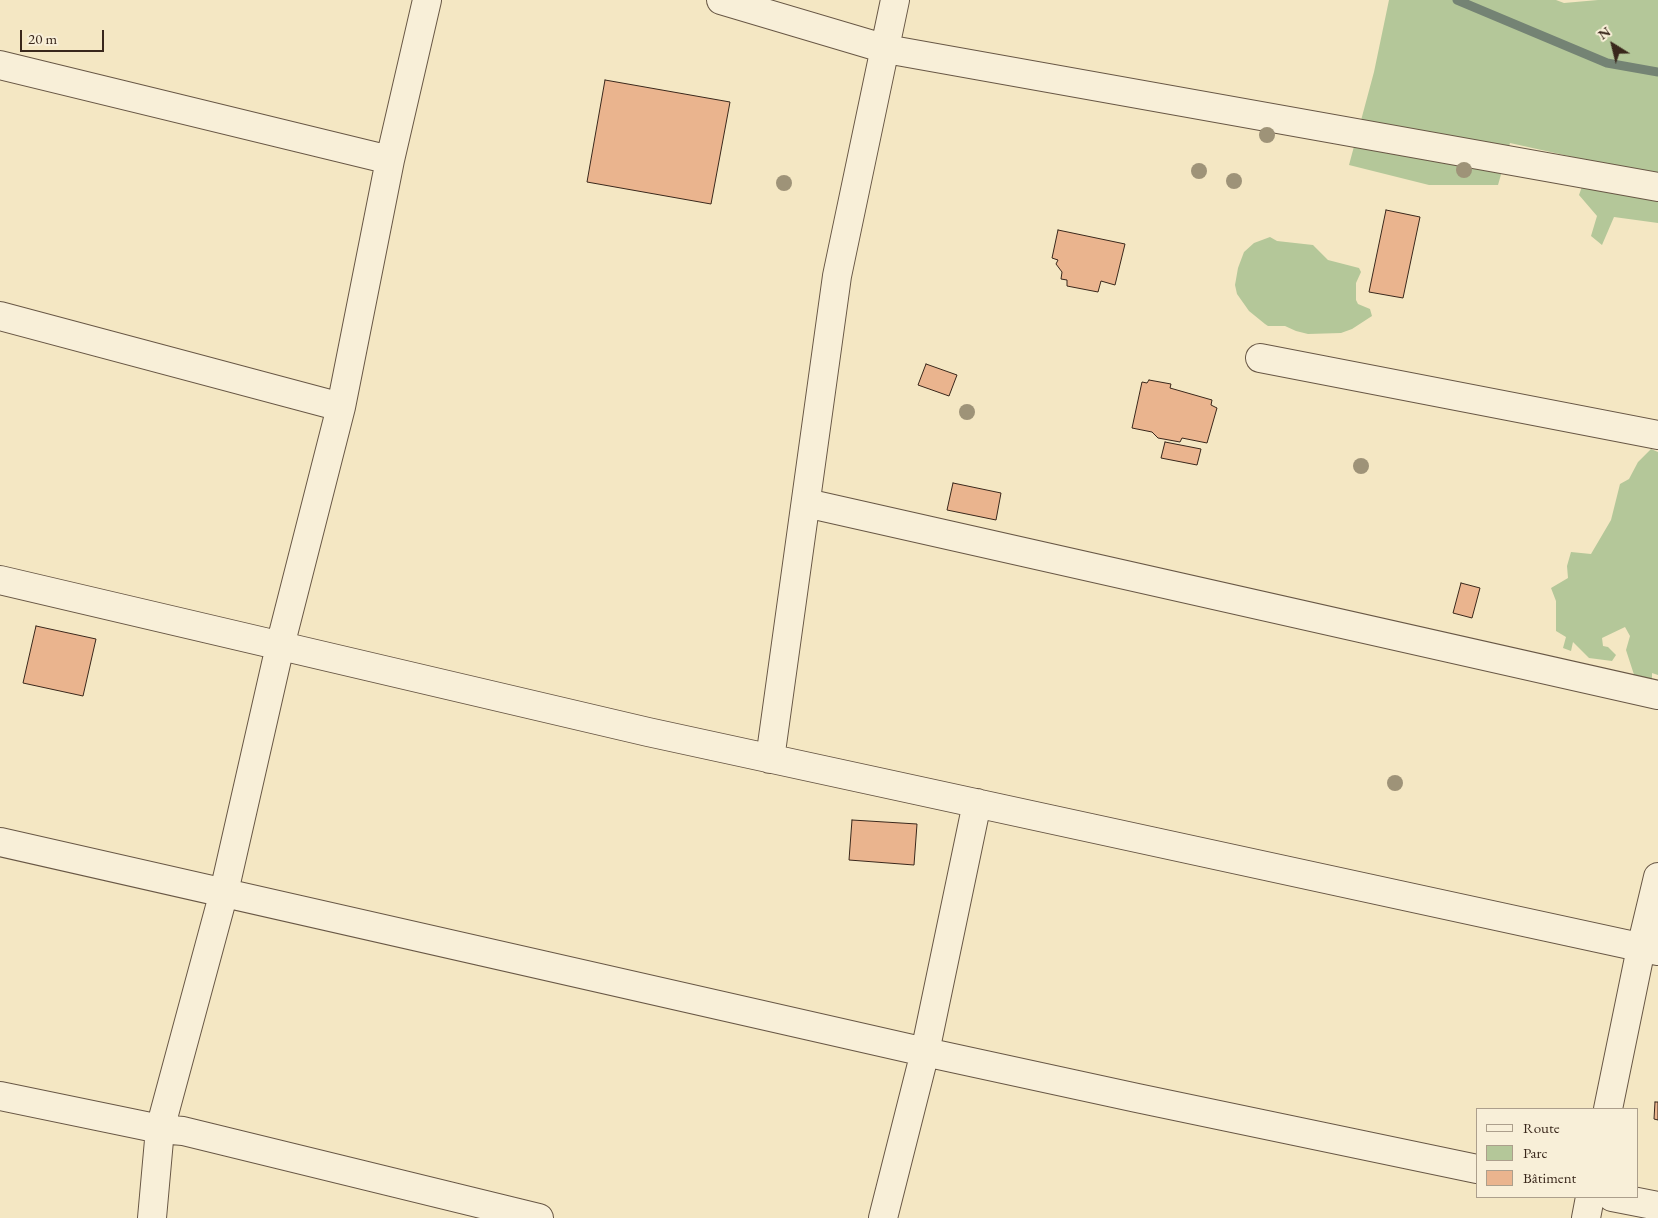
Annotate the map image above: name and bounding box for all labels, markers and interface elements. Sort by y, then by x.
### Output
scale bar [22,20,106,52]
north arrow [1588,20,1638,70]
text: N [1594,22,1614,43]
text: 20 m [28,29,57,48]
legend [1476,1108,1638,1198]
text: Route [1523,1118,1560,1137]
text: Parc [1523,1143,1548,1162]
text: Bâtiment [1523,1168,1576,1187]

